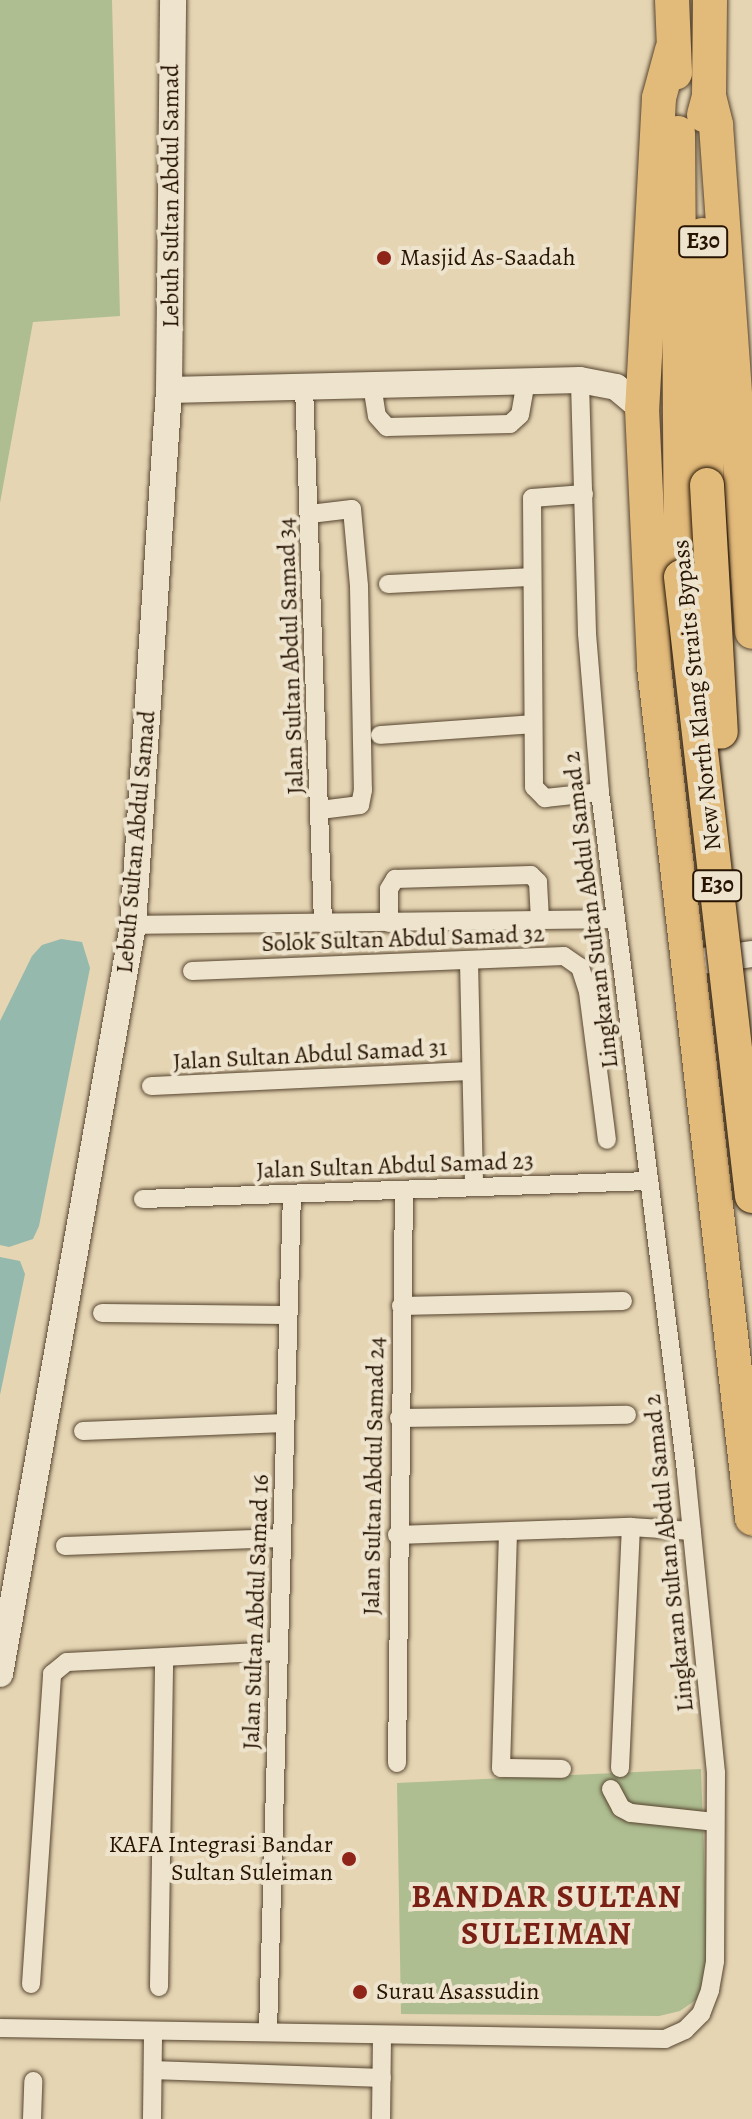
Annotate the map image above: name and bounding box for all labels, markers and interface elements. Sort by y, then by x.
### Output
street label: Lebuh Sultan Abdul Samad [157,64,185,328]
road number: E30 [677,224,729,260]
place label: Masjid As-Saadah [400,244,576,272]
marker: Masjid As-Saadah [375,249,393,267]
street label: Jalan Sultan Abdul Samad 34 [272,517,310,795]
street label: New North Klang Straits Bypass [666,538,728,852]
street label: Lebuh Sultan Abdul Samad [110,709,162,975]
street label: Lingkaran Sultan Abdul Samad 2 [557,750,625,1070]
road number: E30 [691,868,743,904]
street label: Solok Sultan Abdul Samad 32 [261,920,545,958]
street label: Jalan Sultan Abdul Samad 31 [172,1033,448,1077]
street label: Jalan Sultan Abdul Samad 23 [256,1147,534,1185]
street label: Jalan Sultan Abdul Samad 24 [357,1337,391,1615]
street label: Lingkaran Sultan Abdul Samad 2 [638,1393,700,1713]
street label: Jalan Sultan Abdul Samad 16 [237,1474,275,1750]
place label: KAFA Integrasi Bandar Sultan Suleiman [108,1831,333,1887]
marker: KAFA Integrasi Bandar Sultan Suleiman [340,1850,358,1868]
district label: BANDAR SULTAN SULEIMAN [411,1878,683,1953]
place label: Surau Asassudin [376,1978,540,2006]
marker: Surau Asassudin [351,1983,369,2001]

